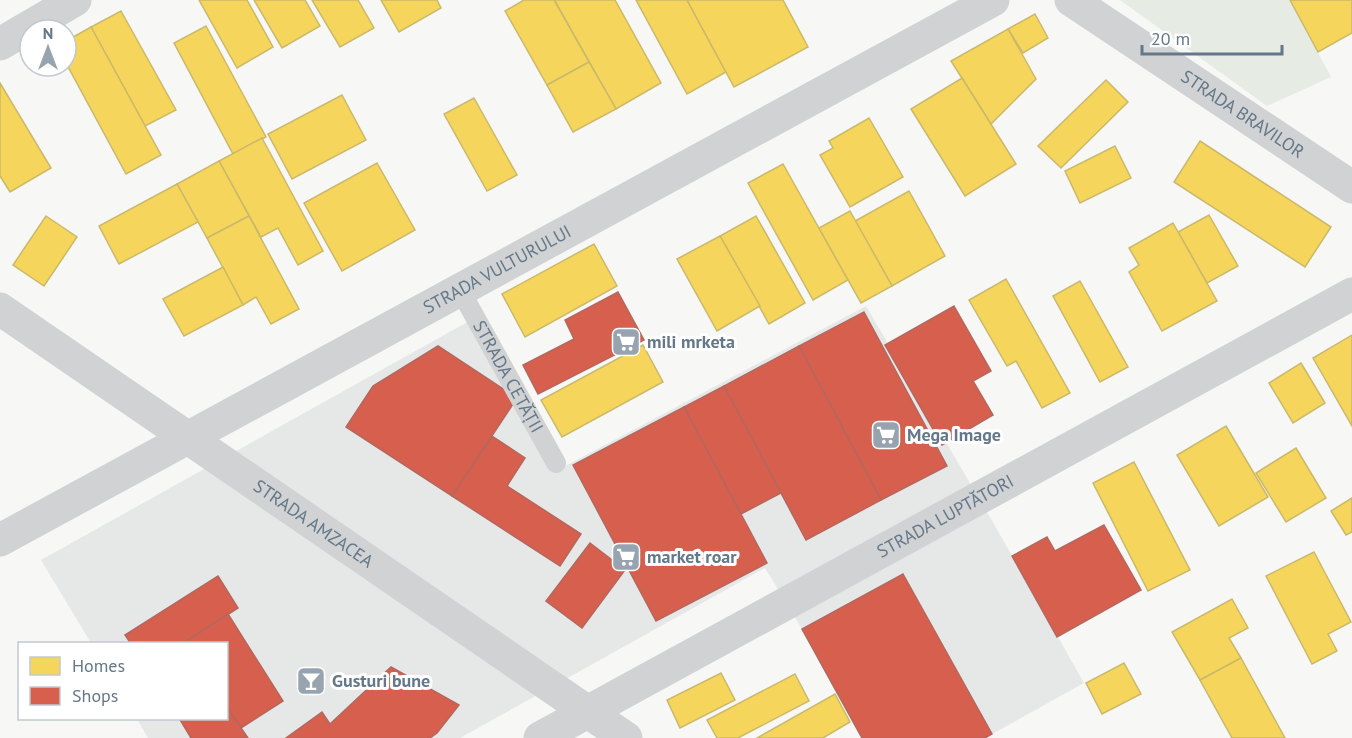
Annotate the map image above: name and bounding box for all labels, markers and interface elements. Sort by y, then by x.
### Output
north arrow [18,18,78,78]
scale bar [1142,18,1282,56]
text: N [43,23,53,43]
text: 20 m [1151,27,1190,50]
street label: STRADA BRAVILOR [1177,64,1309,163]
street label: STRADA VULTURULUI [419,220,575,319]
street label: STRADA CETĂȚII [468,316,549,436]
supermarket icon: mili mrketa [610,326,642,358]
place label: mili mrketa [647,330,735,353]
supermarket icon: Mega Image [870,419,902,451]
place label: Mega Image [907,423,1001,446]
street label: STRADA LUPTĂTORI [873,469,1018,563]
street label: STRADA AMZACEA [249,474,379,573]
supermarket icon: market roar [610,541,642,573]
place label: market roar [647,545,737,568]
legend [18,642,228,720]
text: Homes [72,654,125,677]
bar icon: Gusturi bune [295,665,327,697]
place label: Gusturi bune [332,669,430,692]
text: Shops [72,684,118,707]

